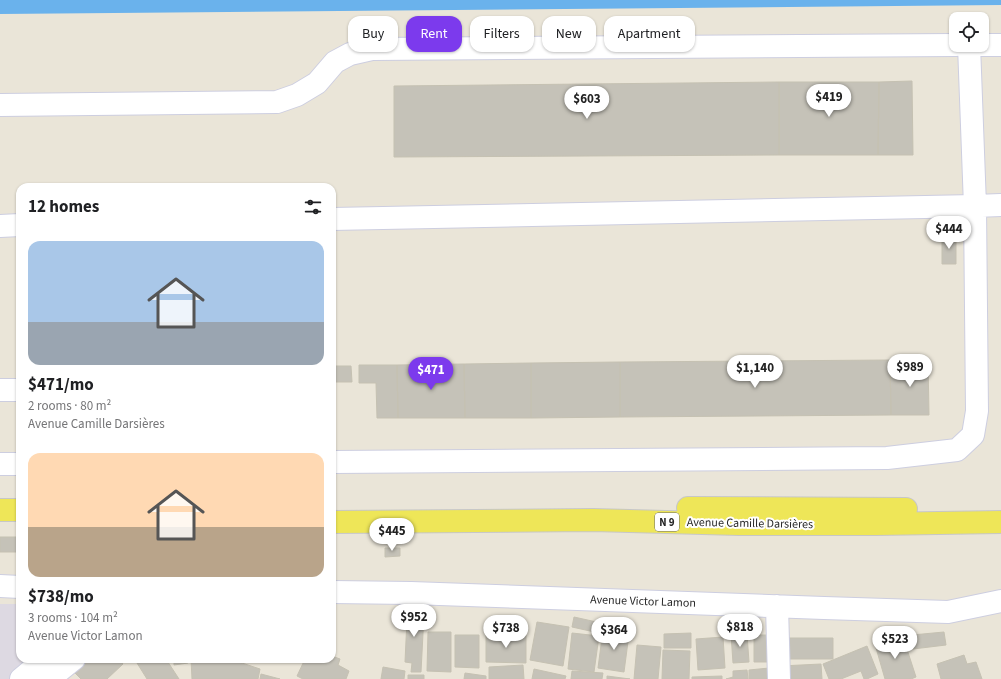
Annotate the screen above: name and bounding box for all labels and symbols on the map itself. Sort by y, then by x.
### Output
pin: $419 [805,84,853,118]
pin: $603 [563,86,611,120]
pin: $444 [925,216,973,250]
pin: $989 [886,354,934,388]
pin: $1,140 [722,355,788,389]
pin: $471 [407,357,455,391]
road number: N 9 [655,513,679,531]
street label: Avenue Camille Darsières [687,514,813,533]
pin: $445 [368,518,416,552]
street label: Avenue Victor Lamon [590,591,696,612]
pin: $952 [390,604,438,638]
pin: $818 [716,614,764,648]
pin: $738 [482,615,530,649]
pin: $364 [590,617,638,651]
pin: $523 [871,626,919,660]

